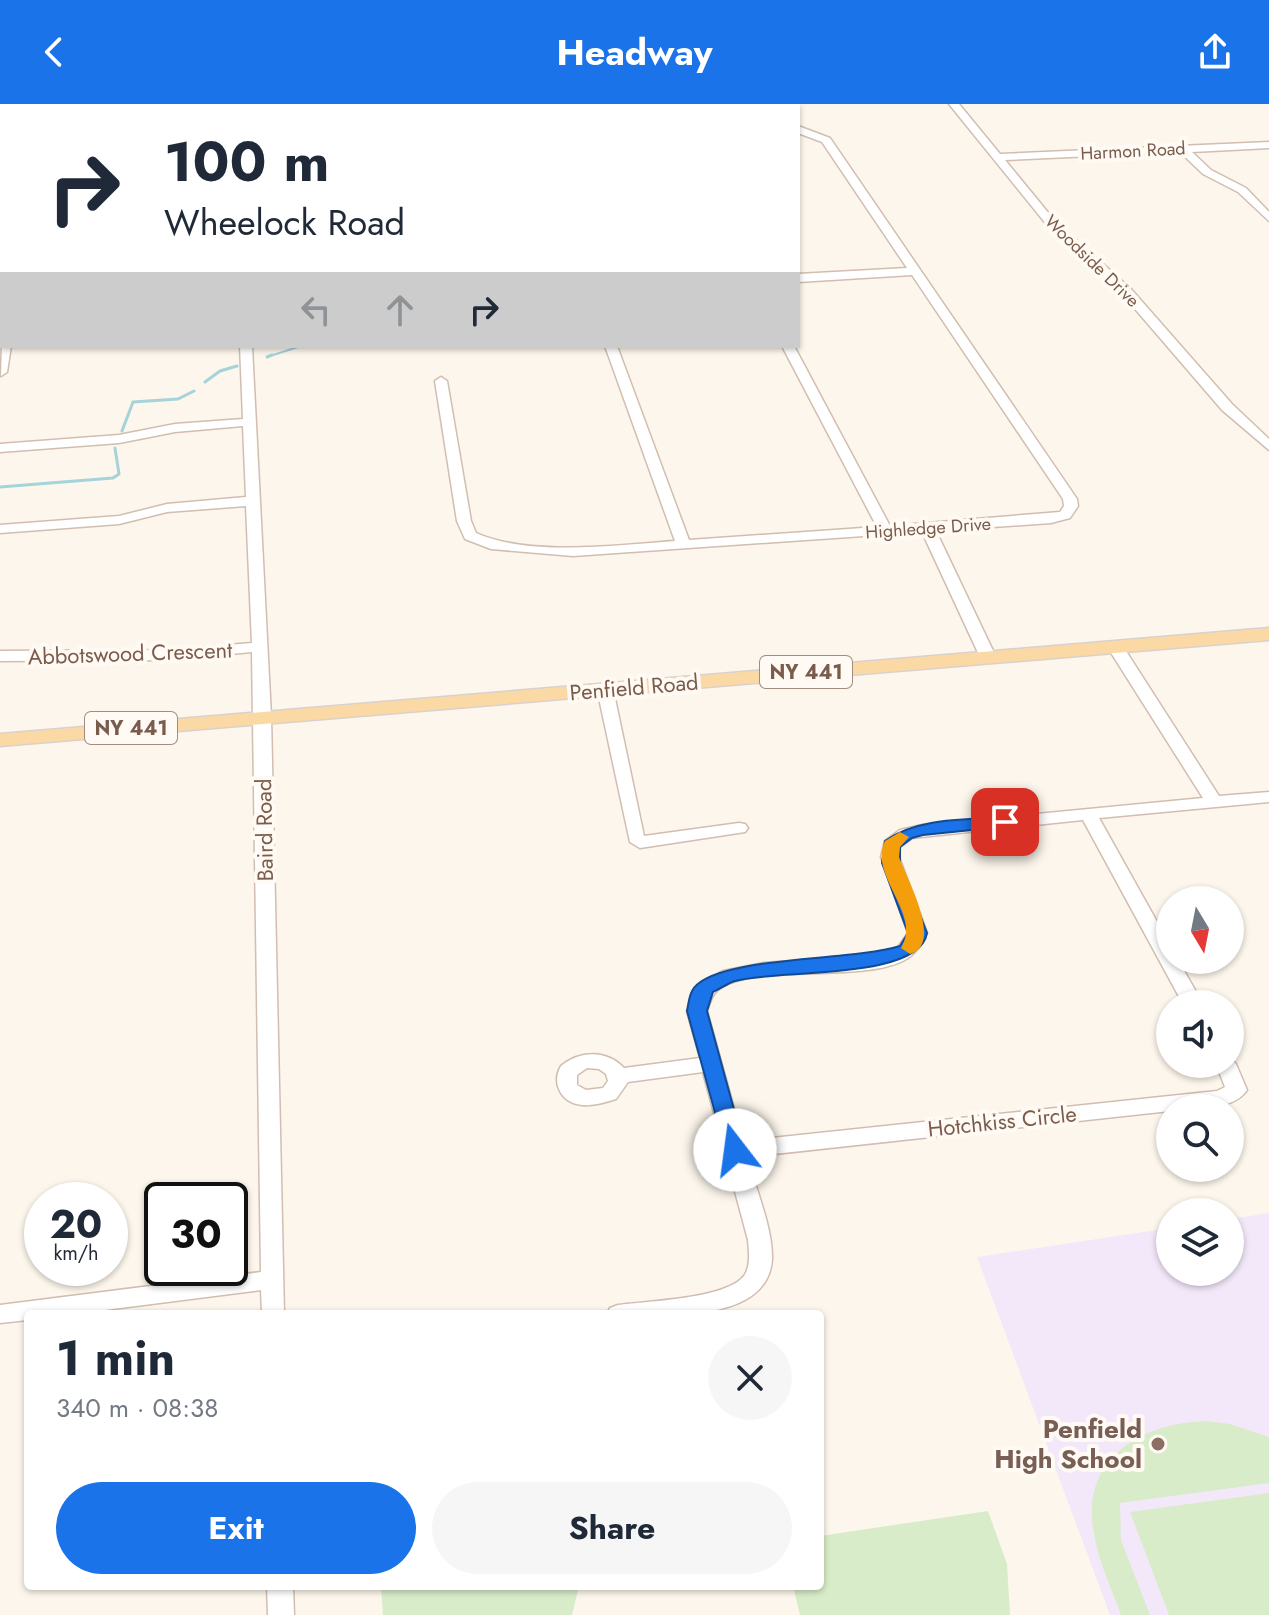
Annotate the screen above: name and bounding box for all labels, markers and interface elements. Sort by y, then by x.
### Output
text: Headway [557,26,712,78]
icon: back [32,30,76,74]
icon: share [1193,30,1237,74]
text: 100 m [164,121,329,202]
street label: Harmon Road [1080,135,1186,167]
icon: right [32,136,136,240]
text: Wheelock Road [164,196,405,248]
street label: Woodside Drive [1039,209,1145,313]
icon: left [294,288,338,332]
icon: ahead [378,288,422,332]
icon: right [462,288,506,332]
street label: Highledge Drive [864,511,992,545]
street label: Abbotswood Crescent [27,633,234,673]
road number: NY 441 [760,656,852,688]
street label: Penfield Road [568,665,700,709]
road number: NY 441 [85,712,177,744]
street label: Baird Road [247,778,281,882]
pin [971,788,1039,856]
icon: arrive [983,800,1027,844]
north arrow [1156,886,1244,974]
map controls [1156,886,1244,1286]
button: sound [1156,990,1244,1078]
button: search [1156,1094,1244,1182]
street label: Hotchkiss Circle [926,1097,1078,1145]
position arrow [693,1108,777,1192]
speed limit sign: 30 [144,1182,248,1286]
text: 20 [50,1195,102,1253]
button: layers [1156,1198,1244,1286]
text: km/h [53,1239,99,1268]
text: 1 min [56,1324,175,1393]
button: close [708,1336,792,1420]
text: 340 m · 08:38 [56,1389,218,1427]
place label: Penfield High School [994,1410,1142,1478]
marker: Penfield High School [1149,1435,1167,1453]
button: Exit [56,1482,416,1574]
button: Share [432,1482,792,1574]

